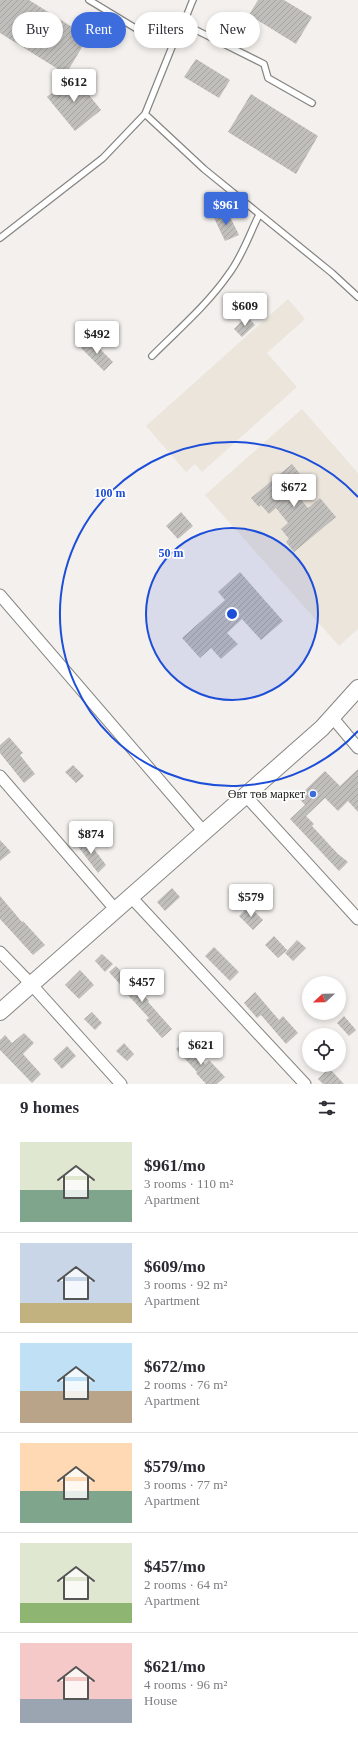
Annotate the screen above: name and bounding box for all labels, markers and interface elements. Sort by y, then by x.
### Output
chip: Buy [12,12,63,48]
chip: Rent [71,12,126,48]
chip: Filters [134,12,198,48]
chip: New [206,12,260,48]
pin: $612 [50,69,98,103]
text: $612 [61,74,87,89]
pin: $961 [202,192,250,226]
text: $961 [213,197,239,212]
pin: $609 [221,293,269,327]
text: $609 [232,298,258,313]
pin: $492 [73,321,121,355]
text: $492 [84,326,110,341]
pin: $672 [270,474,318,508]
text: $672 [281,479,307,494]
text: 100 m [95,486,126,500]
text: 50 m [159,546,184,560]
centre of rings [225,607,239,621]
place label: Өвт төв маркет [228,787,306,801]
marker: Өвт төв маркет [308,789,318,799]
pin: $874 [67,821,115,855]
text: $874 [78,826,104,841]
pin: $579 [227,884,275,918]
text: $579 [238,889,264,904]
pin: $457 [118,969,166,1003]
text: $457 [129,974,155,989]
north arrow [302,976,346,1020]
map controls [302,976,346,1072]
button: locate [302,1028,346,1072]
pin: $621 [177,1032,225,1066]
text: $621 [188,1037,214,1052]
icon: filters [316,1097,338,1119]
text: 9 homes [20,1098,79,1117]
text: $961/mo [144,1156,205,1175]
icon: home [52,1158,100,1206]
text: 3 rooms · 110 m² [144,1176,233,1191]
text: Apartment [144,1192,200,1207]
text: $609/mo [144,1257,205,1276]
icon: home [52,1259,100,1307]
text: 3 rooms · 92 m² [144,1277,227,1292]
text: Apartment [144,1293,200,1308]
text: $672/mo [144,1357,205,1376]
icon: home [52,1359,100,1407]
text: 2 rooms · 76 m² [144,1377,227,1392]
text: Apartment [144,1393,200,1408]
text: $579/mo [144,1457,205,1476]
icon: home [52,1459,100,1507]
text: 3 rooms · 77 m² [144,1477,227,1492]
text: Apartment [144,1493,200,1508]
text: $457/mo [144,1557,205,1576]
icon: home [52,1559,100,1607]
text: 2 rooms · 64 m² [144,1577,227,1592]
text: Apartment [144,1593,200,1608]
text: $621/mo [144,1657,205,1676]
icon: home [52,1659,100,1707]
text: 4 rooms · 96 m² [144,1677,227,1692]
text: House [144,1693,177,1708]

